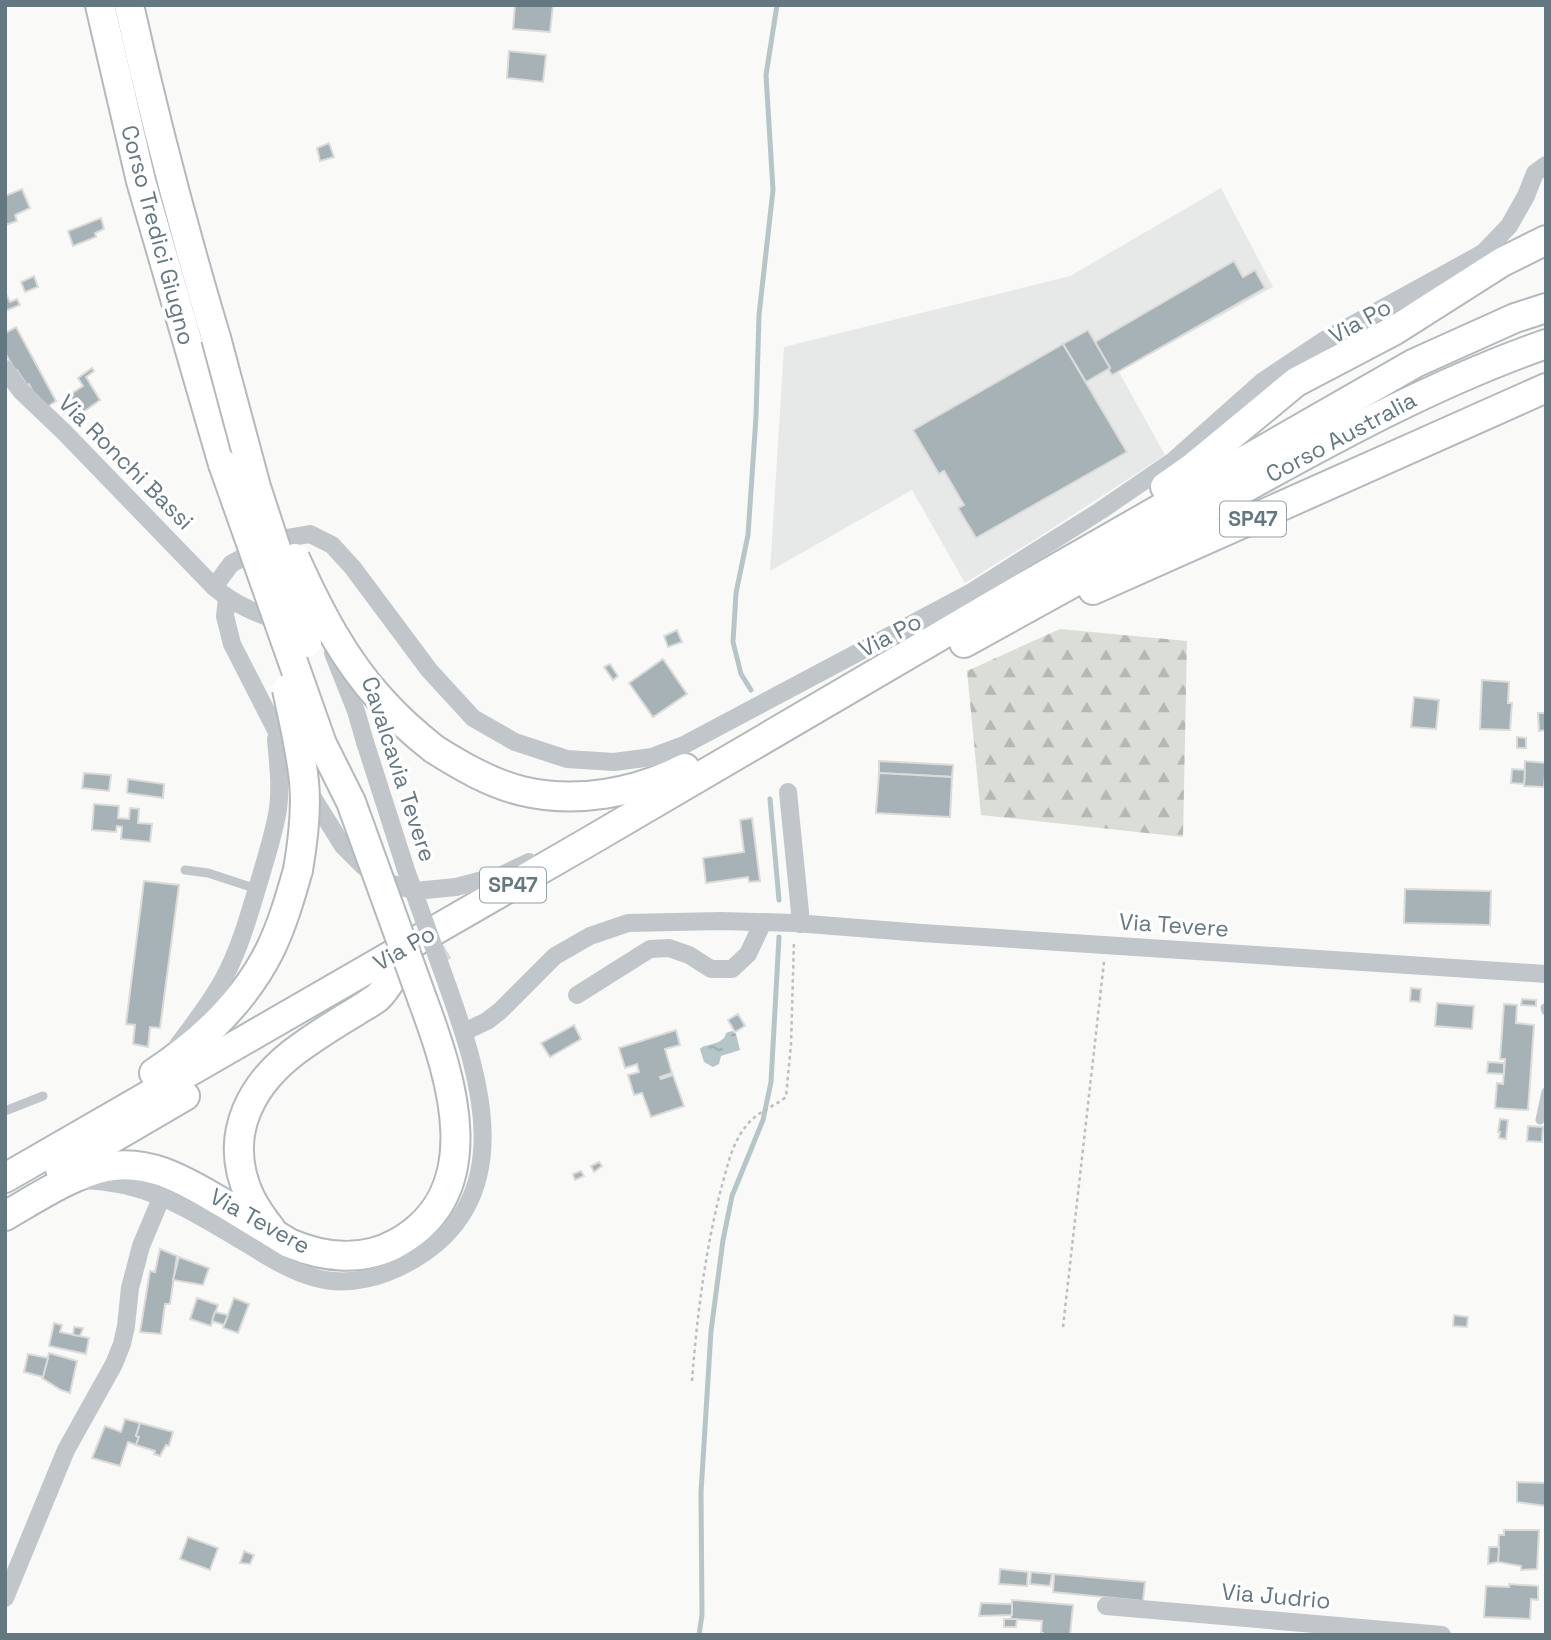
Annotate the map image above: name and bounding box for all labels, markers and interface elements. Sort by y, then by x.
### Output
street label: Corso Tredici Giugno [114,122,202,348]
street label: Via Po [1324,292,1396,350]
street label: Corso Australia [1261,385,1421,489]
street label: Via Ronchi Bassi [52,388,200,536]
road number: SP47 [1220,502,1286,536]
street label: Via Po [854,606,926,664]
street label: Cavalcavia Tevere [355,673,443,865]
road number: SP47 [480,868,546,903]
street label: Via Tevere [1118,906,1230,944]
street label: Via Po [368,918,440,978]
street label: Via Tevere [205,1181,315,1261]
street label: Via Judrio [1220,1576,1332,1616]

